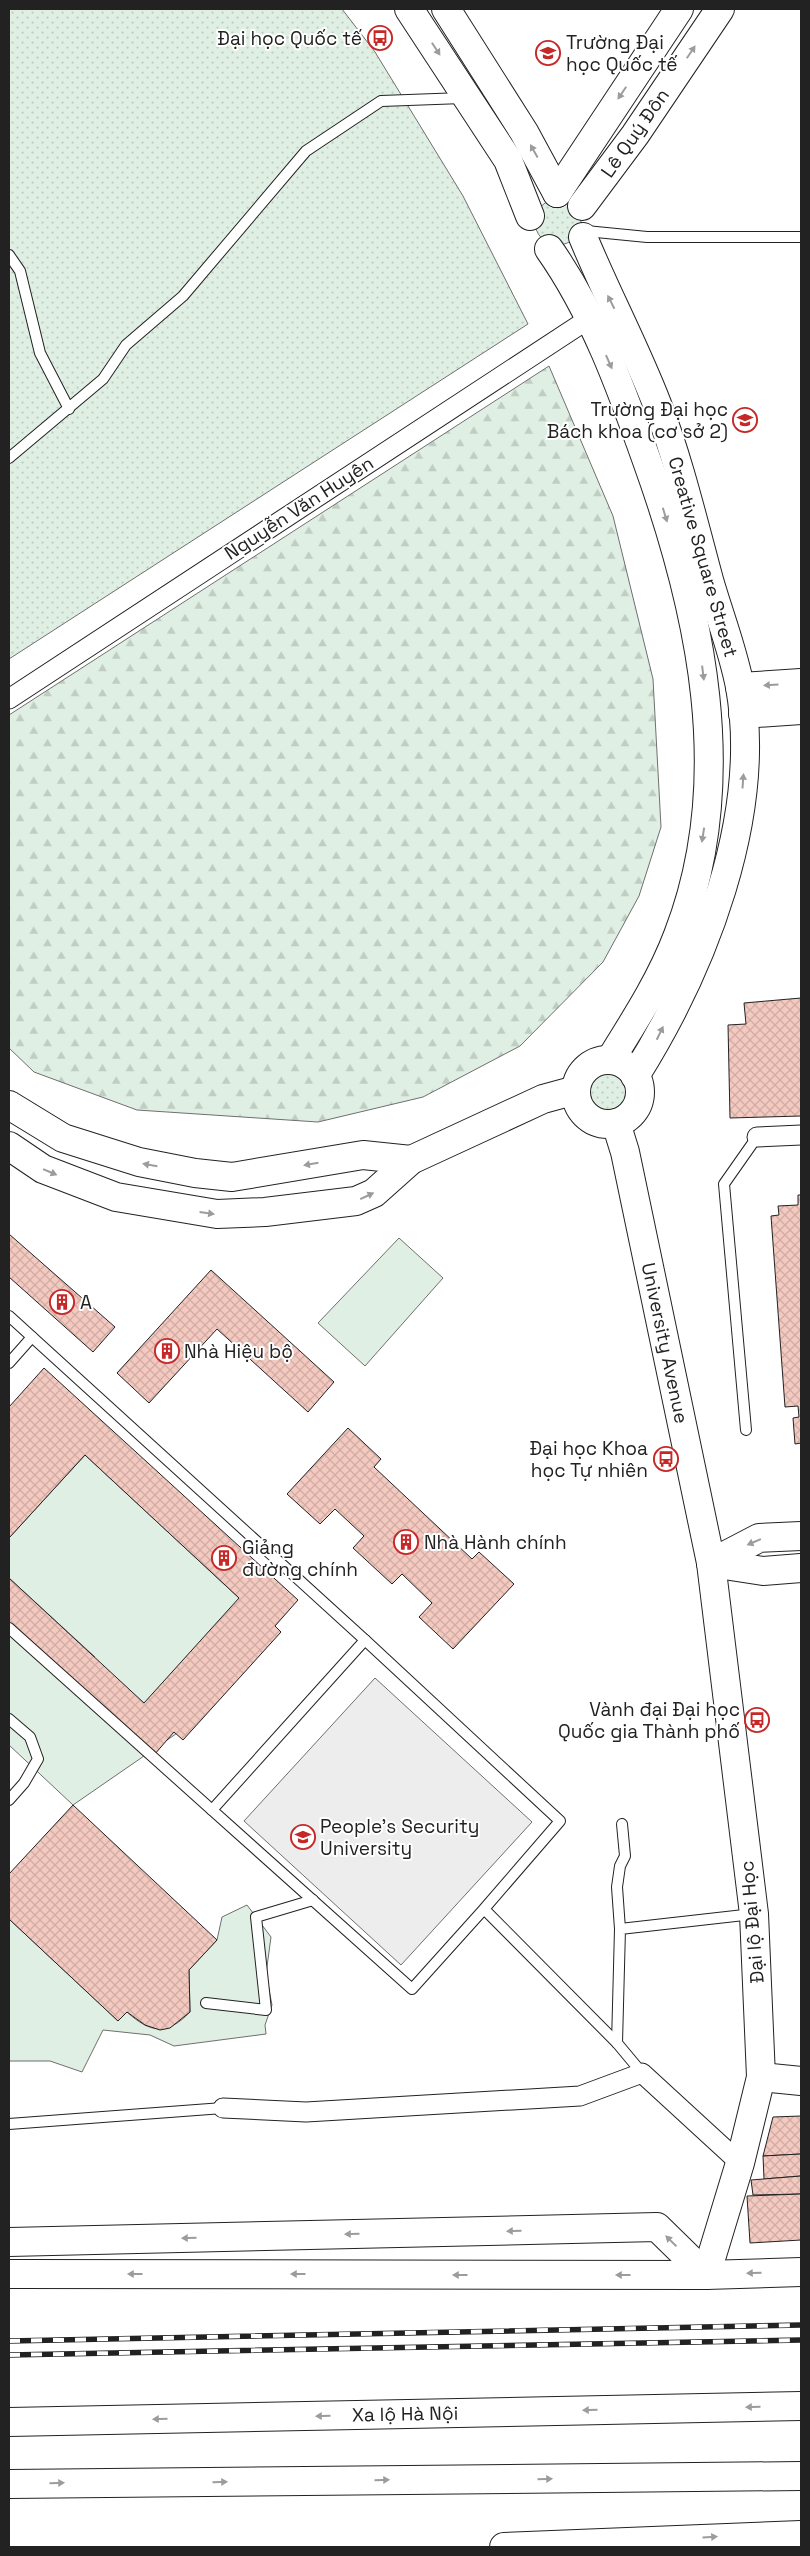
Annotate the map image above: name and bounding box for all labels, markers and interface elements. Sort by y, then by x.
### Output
bus stop icon: Đại học Quốc tế [367,25,393,51]
place label: Đại học Quốc tế [217,26,363,51]
place label: Trường Đại học Quốc tế [566,30,678,77]
school or university icon: Trường Đại học Quốc tế [535,40,561,66]
one-way arrow [431,42,441,56]
one-way arrow [686,45,696,59]
street label: Lê Quý Đôn [595,84,675,182]
one-way arrow [618,86,627,100]
one-way arrow [529,144,538,157]
one-way arrow [607,295,615,309]
one-way arrow [606,355,614,369]
place label: Trường Đại học Bách khoa (cơ sở 2) [547,397,728,444]
school or university icon: Trường Đại học Bách khoa (cơ sở 2) [732,407,758,433]
street label: Nguyễn Văn Huyên [220,450,378,566]
street label: Creative Square Street [662,454,744,660]
one-way arrow [662,508,670,523]
one-way arrow [699,665,707,681]
one-way arrow [762,681,778,689]
one-way arrow [739,773,747,789]
one-way arrow [699,827,707,843]
one-way arrow [656,1026,664,1040]
one-way arrow [142,1160,158,1168]
one-way arrow [303,1161,319,1169]
one-way arrow [43,1168,57,1176]
one-way arrow [360,1192,374,1200]
one-way arrow [199,1209,215,1217]
street label: University Avenue [636,1260,694,1426]
building icon: A [49,1289,75,1315]
place label: A [80,1290,92,1315]
building icon: Nhà Hiệu bộ [154,1338,180,1364]
place label: Nhà Hiệu bộ [184,1339,293,1364]
place label: Đại học Khoa học Tự nhiên [529,1436,648,1483]
bus stop icon: Đại học Khoa học Tự nhiên [653,1446,679,1472]
building icon: Nhà Hành chính [393,1529,419,1555]
place label: Nhà Hành chính [424,1530,567,1555]
place label: Giảng đường chính [242,1535,358,1582]
one-way arrow [747,1538,761,1546]
building icon: Giảng đường chính [211,1545,237,1571]
place label: Vành đại Đại học Quốc gia Thành phố [558,1697,740,1744]
bus stop icon: Vành đại Đại học Quốc gia Thành phố [744,1707,770,1733]
place label: People's Security University [320,1814,479,1861]
school or university icon: People's Security University [290,1824,316,1850]
street label: Đại lộ Đại Học [734,1860,770,1984]
one-way arrow [506,2227,522,2235]
one-way arrow [344,2230,360,2238]
one-way arrow [181,2234,197,2242]
one-way arrow [666,2235,678,2247]
one-way arrow [127,2270,143,2278]
one-way arrow [289,2270,305,2278]
one-way arrow [746,2270,762,2278]
one-way arrow [452,2271,468,2279]
one-way arrow [614,2271,630,2279]
street label: Xa lộ Hà Nội [352,2401,458,2427]
one-way arrow [744,2403,760,2411]
one-way arrow [582,2407,598,2415]
one-way arrow [314,2412,330,2420]
one-way arrow [152,2415,168,2423]
one-way arrow [537,2475,553,2483]
one-way arrow [375,2476,391,2484]
one-way arrow [212,2478,228,2486]
one-way arrow [50,2479,66,2487]
one-way arrow [703,2533,719,2541]

